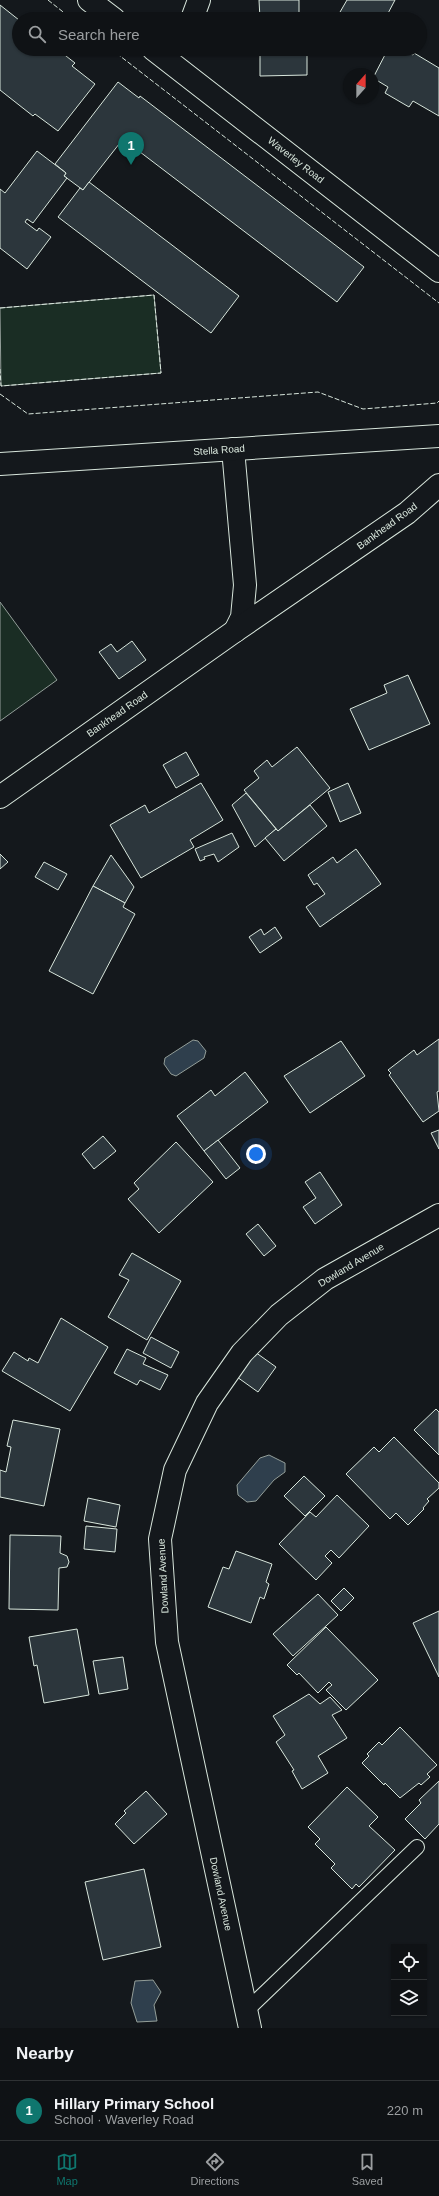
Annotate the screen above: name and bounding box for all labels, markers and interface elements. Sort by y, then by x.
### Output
search box [12,12,427,56]
icon: search [26,23,48,45]
text: Search here [58,26,140,43]
north arrow [343,68,379,104]
pin: 1 [118,132,144,165]
street label: Waverley Road [266,135,326,185]
street label: Stella Road [193,443,245,457]
street label: Bankhead Road [355,500,419,552]
street label: Bankhead Road [84,689,150,739]
your location [246,1144,266,1164]
street label: Dowland Avenue [316,1241,386,1289]
street label: Dowland Avenue [156,1538,170,1614]
street label: Dowland Avenue [208,1856,234,1932]
map controls [391,1944,427,2016]
button: locate [391,1944,427,1980]
button: layers [391,1980,427,2016]
text: Nearby [16,2044,74,2063]
text: Hillary Primary School [54,2095,214,2112]
text: 1 [25,2103,33,2118]
text: 220 m [387,2103,423,2118]
text: School · Waverley Road [54,2112,194,2127]
tab: Map [56,2151,78,2187]
tab: Directions [190,2151,239,2187]
tab: Saved [352,2151,383,2187]

